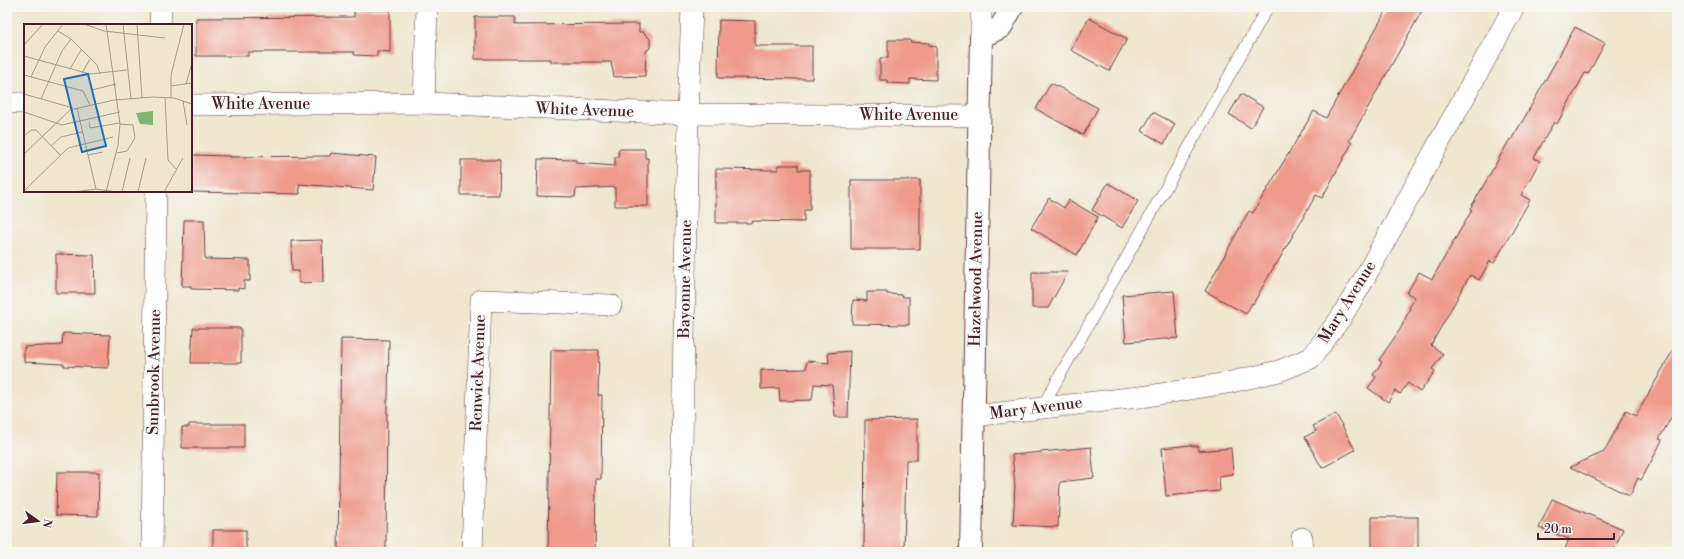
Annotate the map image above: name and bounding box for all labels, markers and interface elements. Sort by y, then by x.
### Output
inset map [24,24,192,192]
street label: White Avenue [211,94,310,114]
street label: White Avenue [534,98,635,122]
street label: White Avenue [859,105,958,125]
street label: Hazelwood Avenue [965,211,987,347]
street label: Bayonne Avenue [674,219,696,340]
street label: Mary Avenue [1314,257,1380,347]
street label: Sunbrook Avenue [143,309,165,435]
street label: Renwick Avenue [466,314,490,432]
street label: Mary Avenue [988,392,1084,424]
north arrow [18,501,58,541]
scale bar [1538,515,1614,541]
text: N [39,517,55,529]
text: 20 m [1544,522,1572,537]

